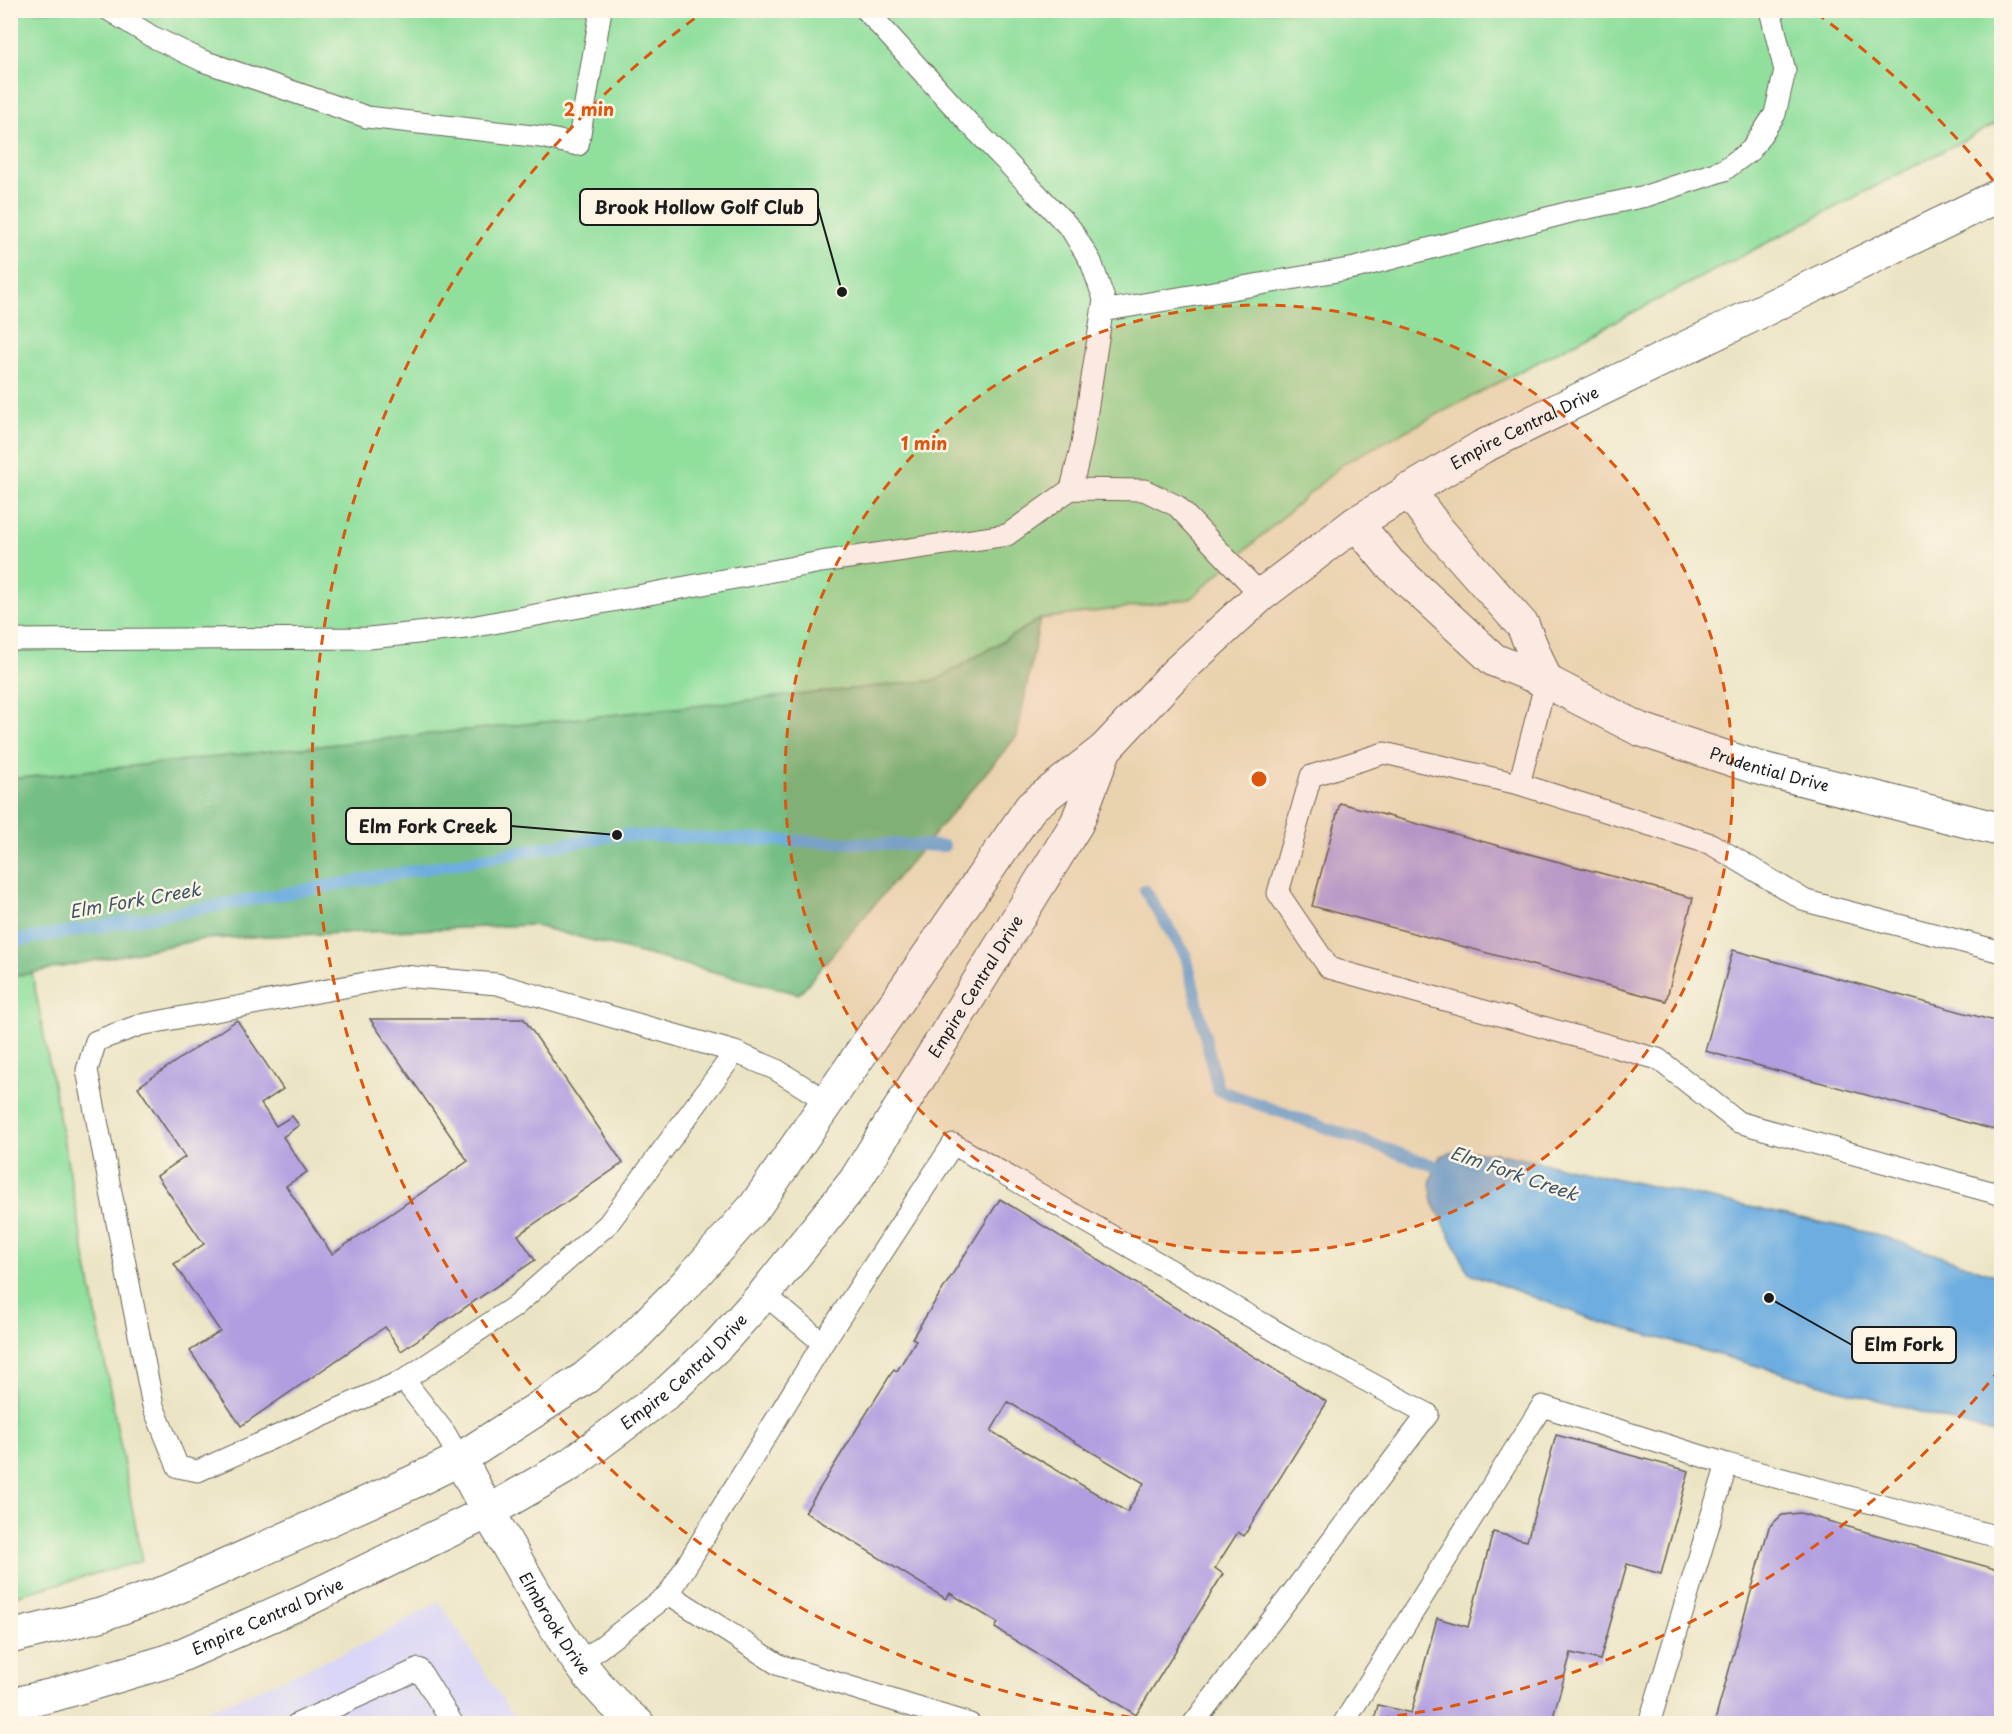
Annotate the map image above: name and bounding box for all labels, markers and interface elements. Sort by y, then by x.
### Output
text: 2 min [564,95,614,122]
callout: Brook Hollow Golf Club [580,189,818,225]
text: Brook Hollow Golf Club [594,193,804,220]
street label: Empire Central Drive [1445,379,1602,475]
text: 1 min [901,429,947,456]
street label: Prudential Drive [1707,740,1832,796]
centre of rings [1249,769,1269,789]
callout: Elm Fork Creek [346,808,511,844]
text: Elm Fork Creek [359,812,497,839]
water label: Elm Fork Creek [67,874,204,924]
street label: Empire Central Drive [921,910,1028,1062]
water label: Elm Fork Creek [1447,1138,1583,1207]
street label: Empire Central Drive [615,1308,752,1435]
callout: Elm Fork [1852,1327,1956,1363]
text: Elm Fork [1864,1330,1944,1357]
street label: Elmbrook Drive [514,1567,597,1679]
street label: Empire Central Drive [187,1571,347,1660]

